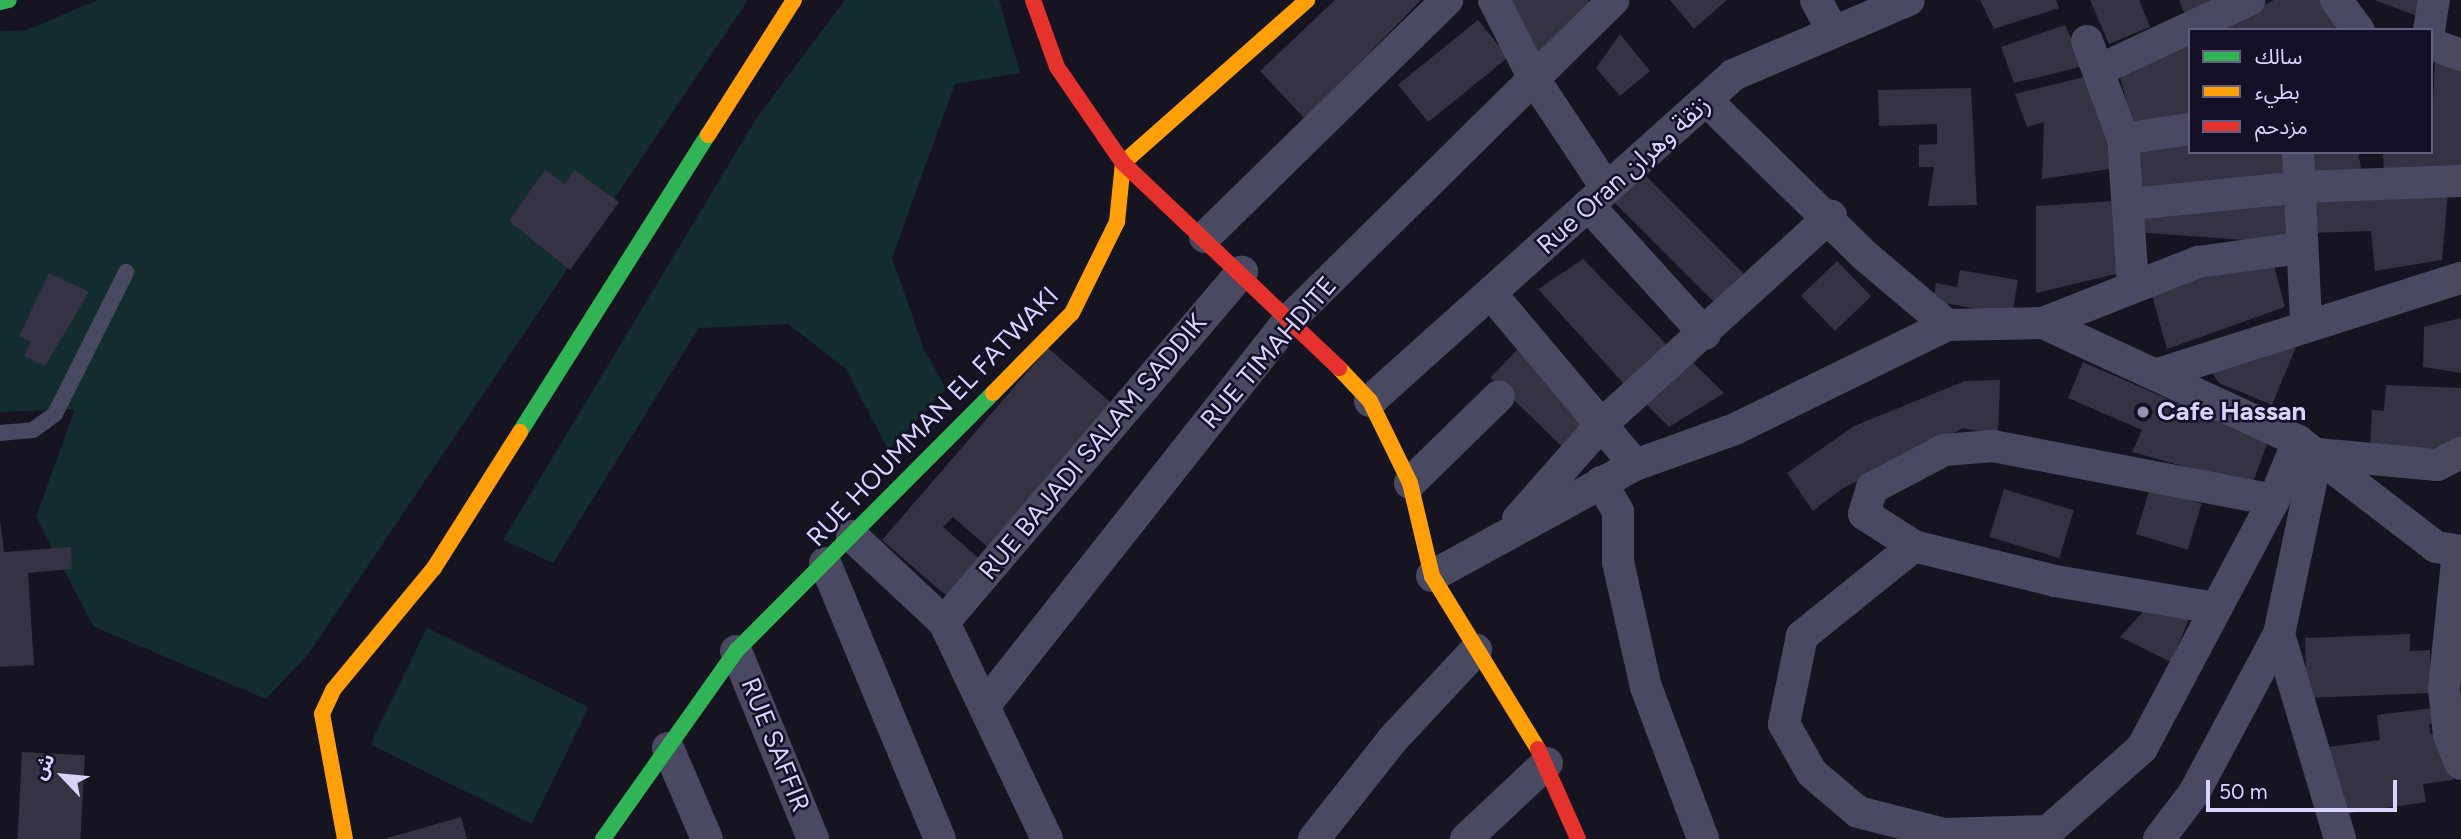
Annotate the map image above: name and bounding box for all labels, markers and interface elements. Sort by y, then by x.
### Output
legend [2188,28,2433,154]
text: سالك [2255,44,2302,69]
text: بطيء [2255,79,2300,104]
street label: Rue Oran زنقة وهران [1531,89,1717,261]
text: مزدحم [2255,114,2308,139]
street label: RUE TIMAHDITE [1194,270,1344,436]
street label: RUE HOUMMAN EL FATWAKI [801,281,1065,553]
street label: RUE BAJADI SALAM SADDIK [973,308,1213,586]
place label: Cafe Hassan [2157,396,2306,428]
marker: Cafe Hassan [2135,404,2151,420]
street label: RUE SAFFIR [734,674,816,816]
north arrow [28,741,98,811]
text: ش [28,750,60,783]
scale bar [2209,766,2400,810]
text: 50 m [2219,779,2268,804]

